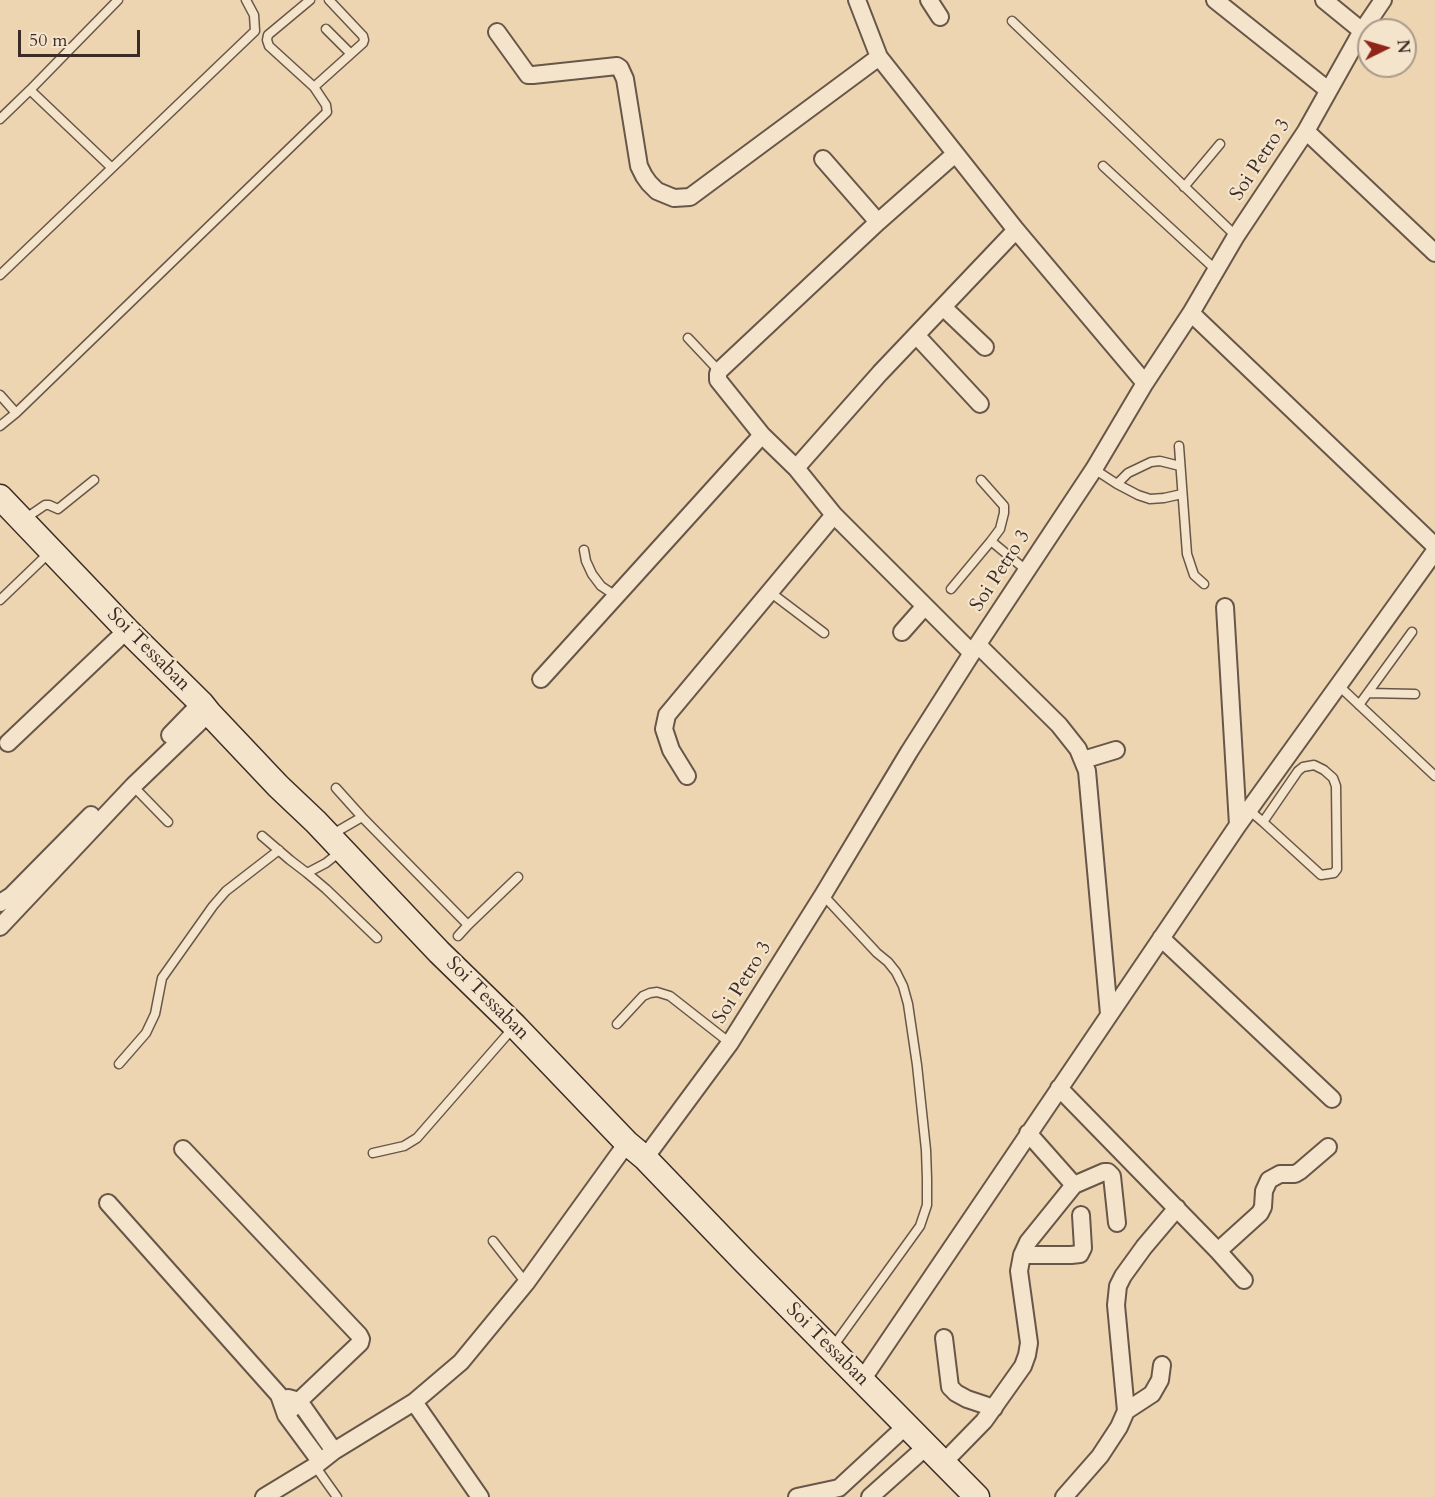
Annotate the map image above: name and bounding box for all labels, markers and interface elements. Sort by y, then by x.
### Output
scale bar [21,18,142,56]
north arrow [1357,18,1417,78]
text: 50 m [29,28,68,53]
text: N [1391,39,1415,54]
street label: Soi Petro 3 [1226,115,1296,205]
street label: Soi Petro 3 [966,526,1036,616]
street label: Soi Tessaban [101,603,195,697]
street label: Soi Petro 3 [708,937,778,1029]
street label: Soi Tessaban [440,952,534,1046]
street label: Soi Tessaban [780,1298,874,1392]

